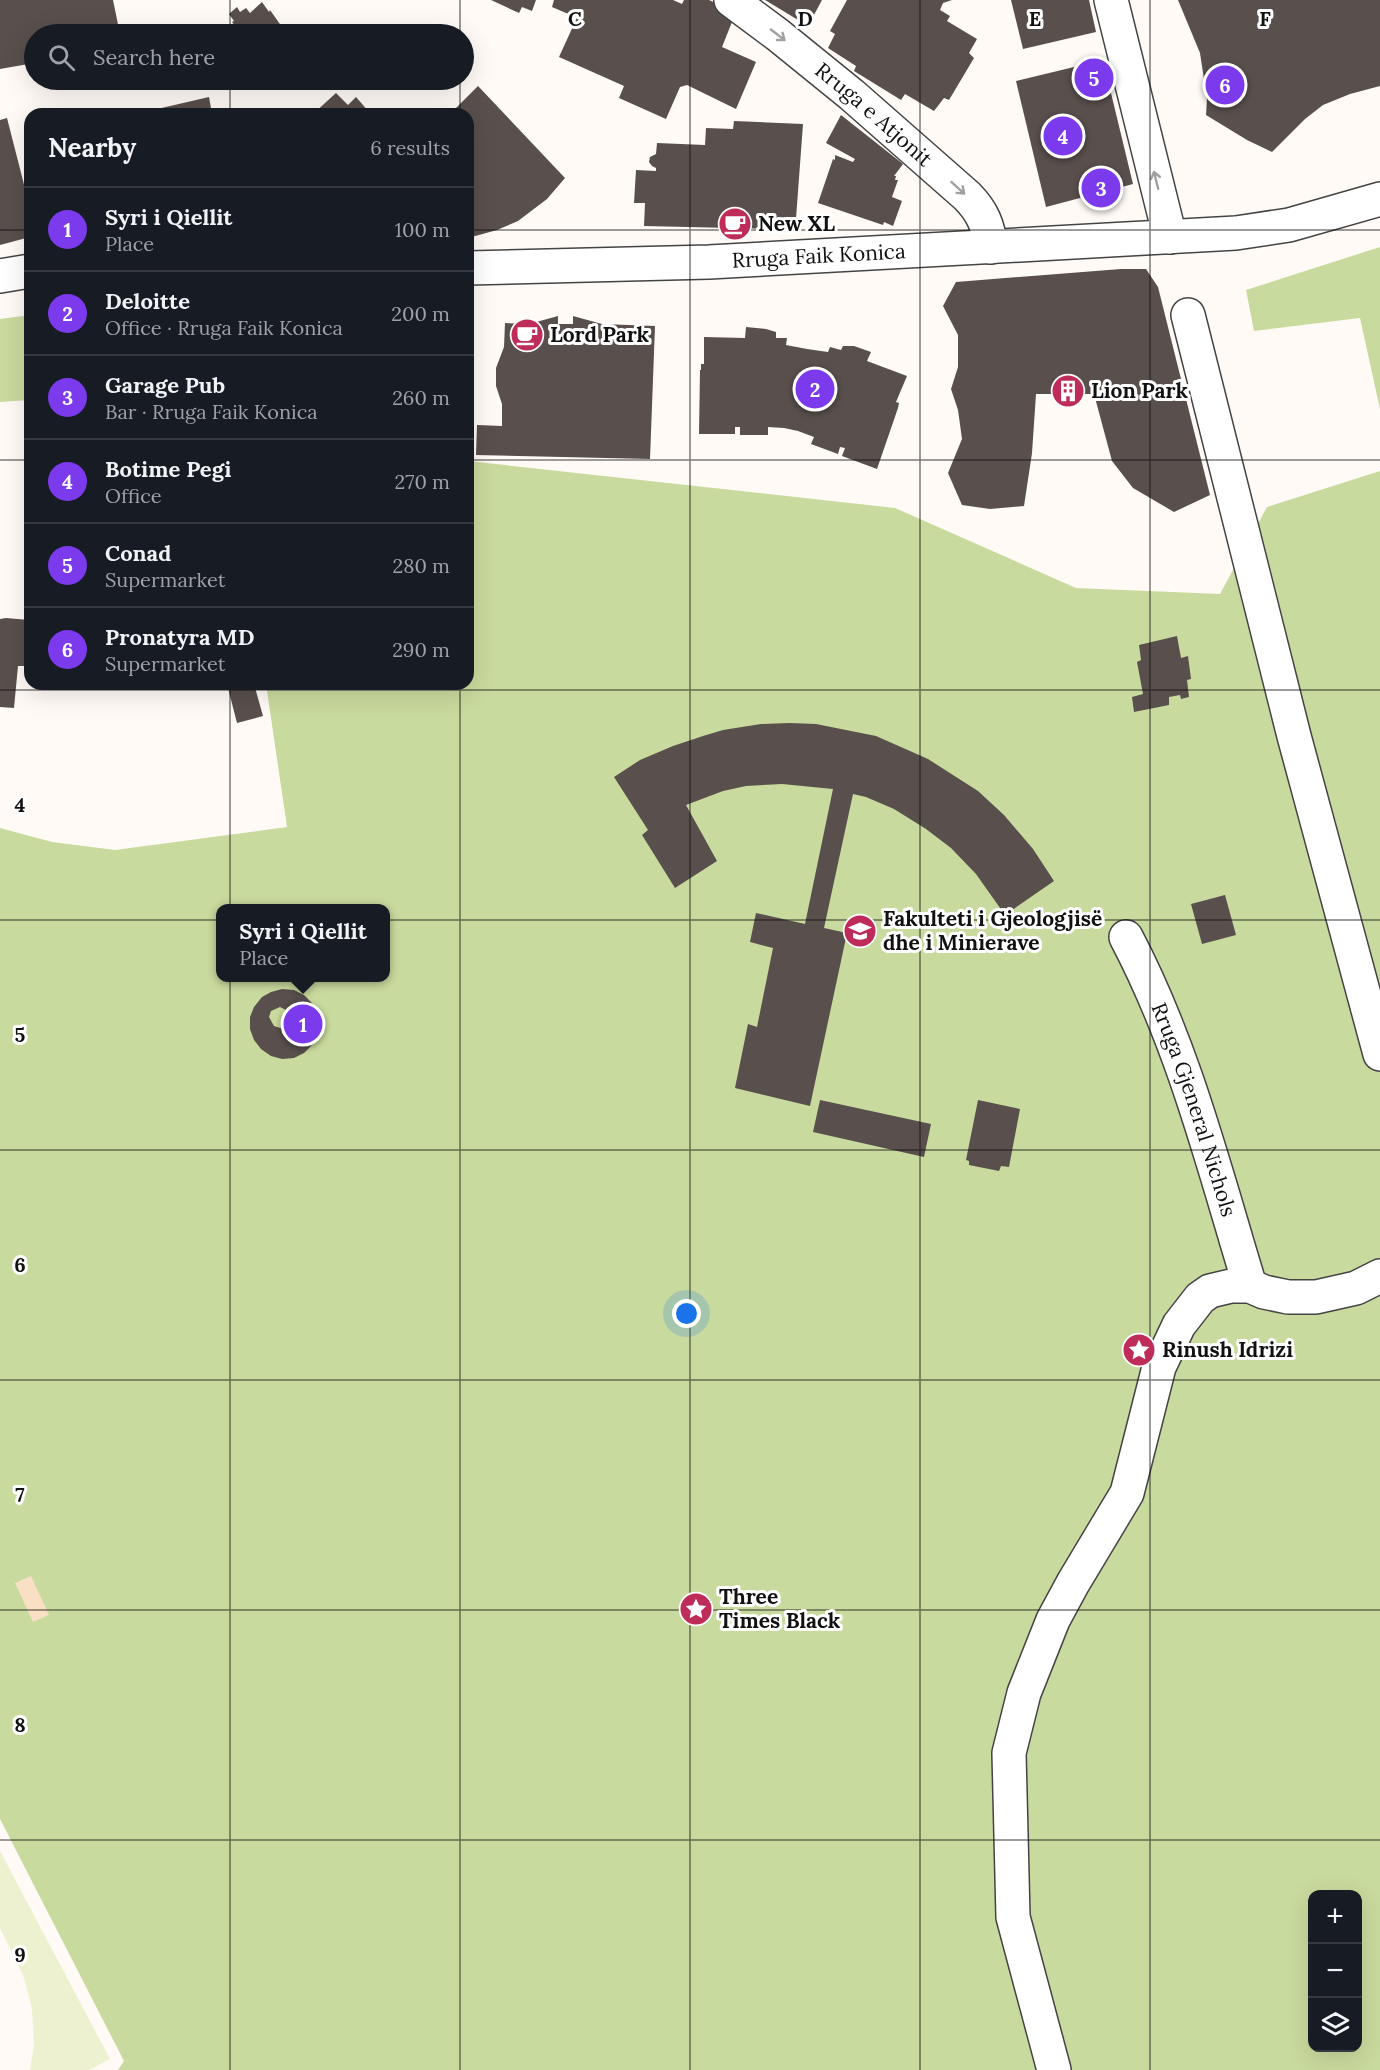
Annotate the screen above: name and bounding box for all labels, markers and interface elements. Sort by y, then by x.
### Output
text: C [568,6,582,31]
text: D [797,6,813,31]
text: E [1029,6,1041,31]
text: F [1259,6,1271,31]
search box [24,24,474,90]
one-way arrow [770,28,786,41]
icon: search [45,41,78,74]
text: Search here [93,43,215,71]
pin: 5 [1074,56,1114,100]
street label: Rruga e Atjonit [810,57,939,173]
pin: 6 [1206,62,1244,107]
pin: 4 [1044,114,1082,158]
text: Nearby [48,131,136,164]
text: 6 results [370,135,450,160]
pin: 3 [1082,166,1120,210]
one-way arrow [1149,171,1161,190]
one-way arrow [950,181,965,195]
text: Syri i Qiellit [105,203,232,231]
cafe icon: New XL [717,206,753,242]
place label: New XL [758,210,835,237]
text: 1 [63,217,72,242]
text: 100 m [395,217,450,242]
text: Place [105,231,154,256]
street label: Rruga Faik Konica [731,237,907,274]
text: Deloitte [105,287,190,315]
text: 2 [62,301,73,326]
text: 200 m [391,301,450,326]
text: Office · Rruga Faik Konica [105,315,343,340]
cafe icon: Lord Park [509,317,545,353]
place label: Lord Park [550,321,650,348]
pin: 2 [796,366,834,412]
text: Garage Pub [105,371,225,399]
building icon: Lion Park [1050,373,1086,409]
place label: Lion Park [1091,377,1188,404]
text: 3 [62,385,73,410]
text: 260 m [392,385,450,410]
text: Bar · Rruga Faik Konica [105,399,318,424]
text: Botime Pegi [105,455,232,483]
text: 4 [62,469,73,494]
text: 270 m [394,469,450,494]
text: Office [105,483,162,508]
text: Conad [105,539,171,567]
text: 5 [62,553,73,578]
text: 280 m [392,553,450,578]
text: Supermarket [105,567,225,592]
text: Pronatyra MD [105,623,254,651]
text: 6 [62,637,73,662]
text: 290 m [392,637,450,662]
text: Supermarket [105,651,225,676]
text: 4 [15,792,26,817]
popup [216,904,390,982]
place label: Fakulteti i Gjeologjisë dhe i Minierave [883,905,1102,956]
school or university icon: Fakulteti i Gjeologjisë dhe i Minierave [842,913,878,949]
text: Syri i Qiellit [239,917,367,945]
text: Place [239,945,288,970]
street label: Rruga Gjeneral Nichols [1146,998,1243,1220]
pin: 1 [284,1002,322,1046]
text: 5 [15,1022,26,1047]
text: 6 [14,1252,26,1277]
your location [672,1299,701,1328]
place icon: Rinush Idrizi [1121,1332,1157,1368]
place label: Rinush Idrizi [1162,1336,1293,1363]
text: 7 [15,1482,25,1507]
place label: Three Times Black [719,1583,841,1634]
place icon: Three Times Black [678,1591,714,1627]
text: 8 [14,1712,26,1737]
map controls [1308,1890,1362,2052]
button: + [1308,1890,1362,1944]
text: 9 [14,1942,26,1967]
button: − [1308,1944,1362,1998]
button: layers [1308,1998,1362,2052]

